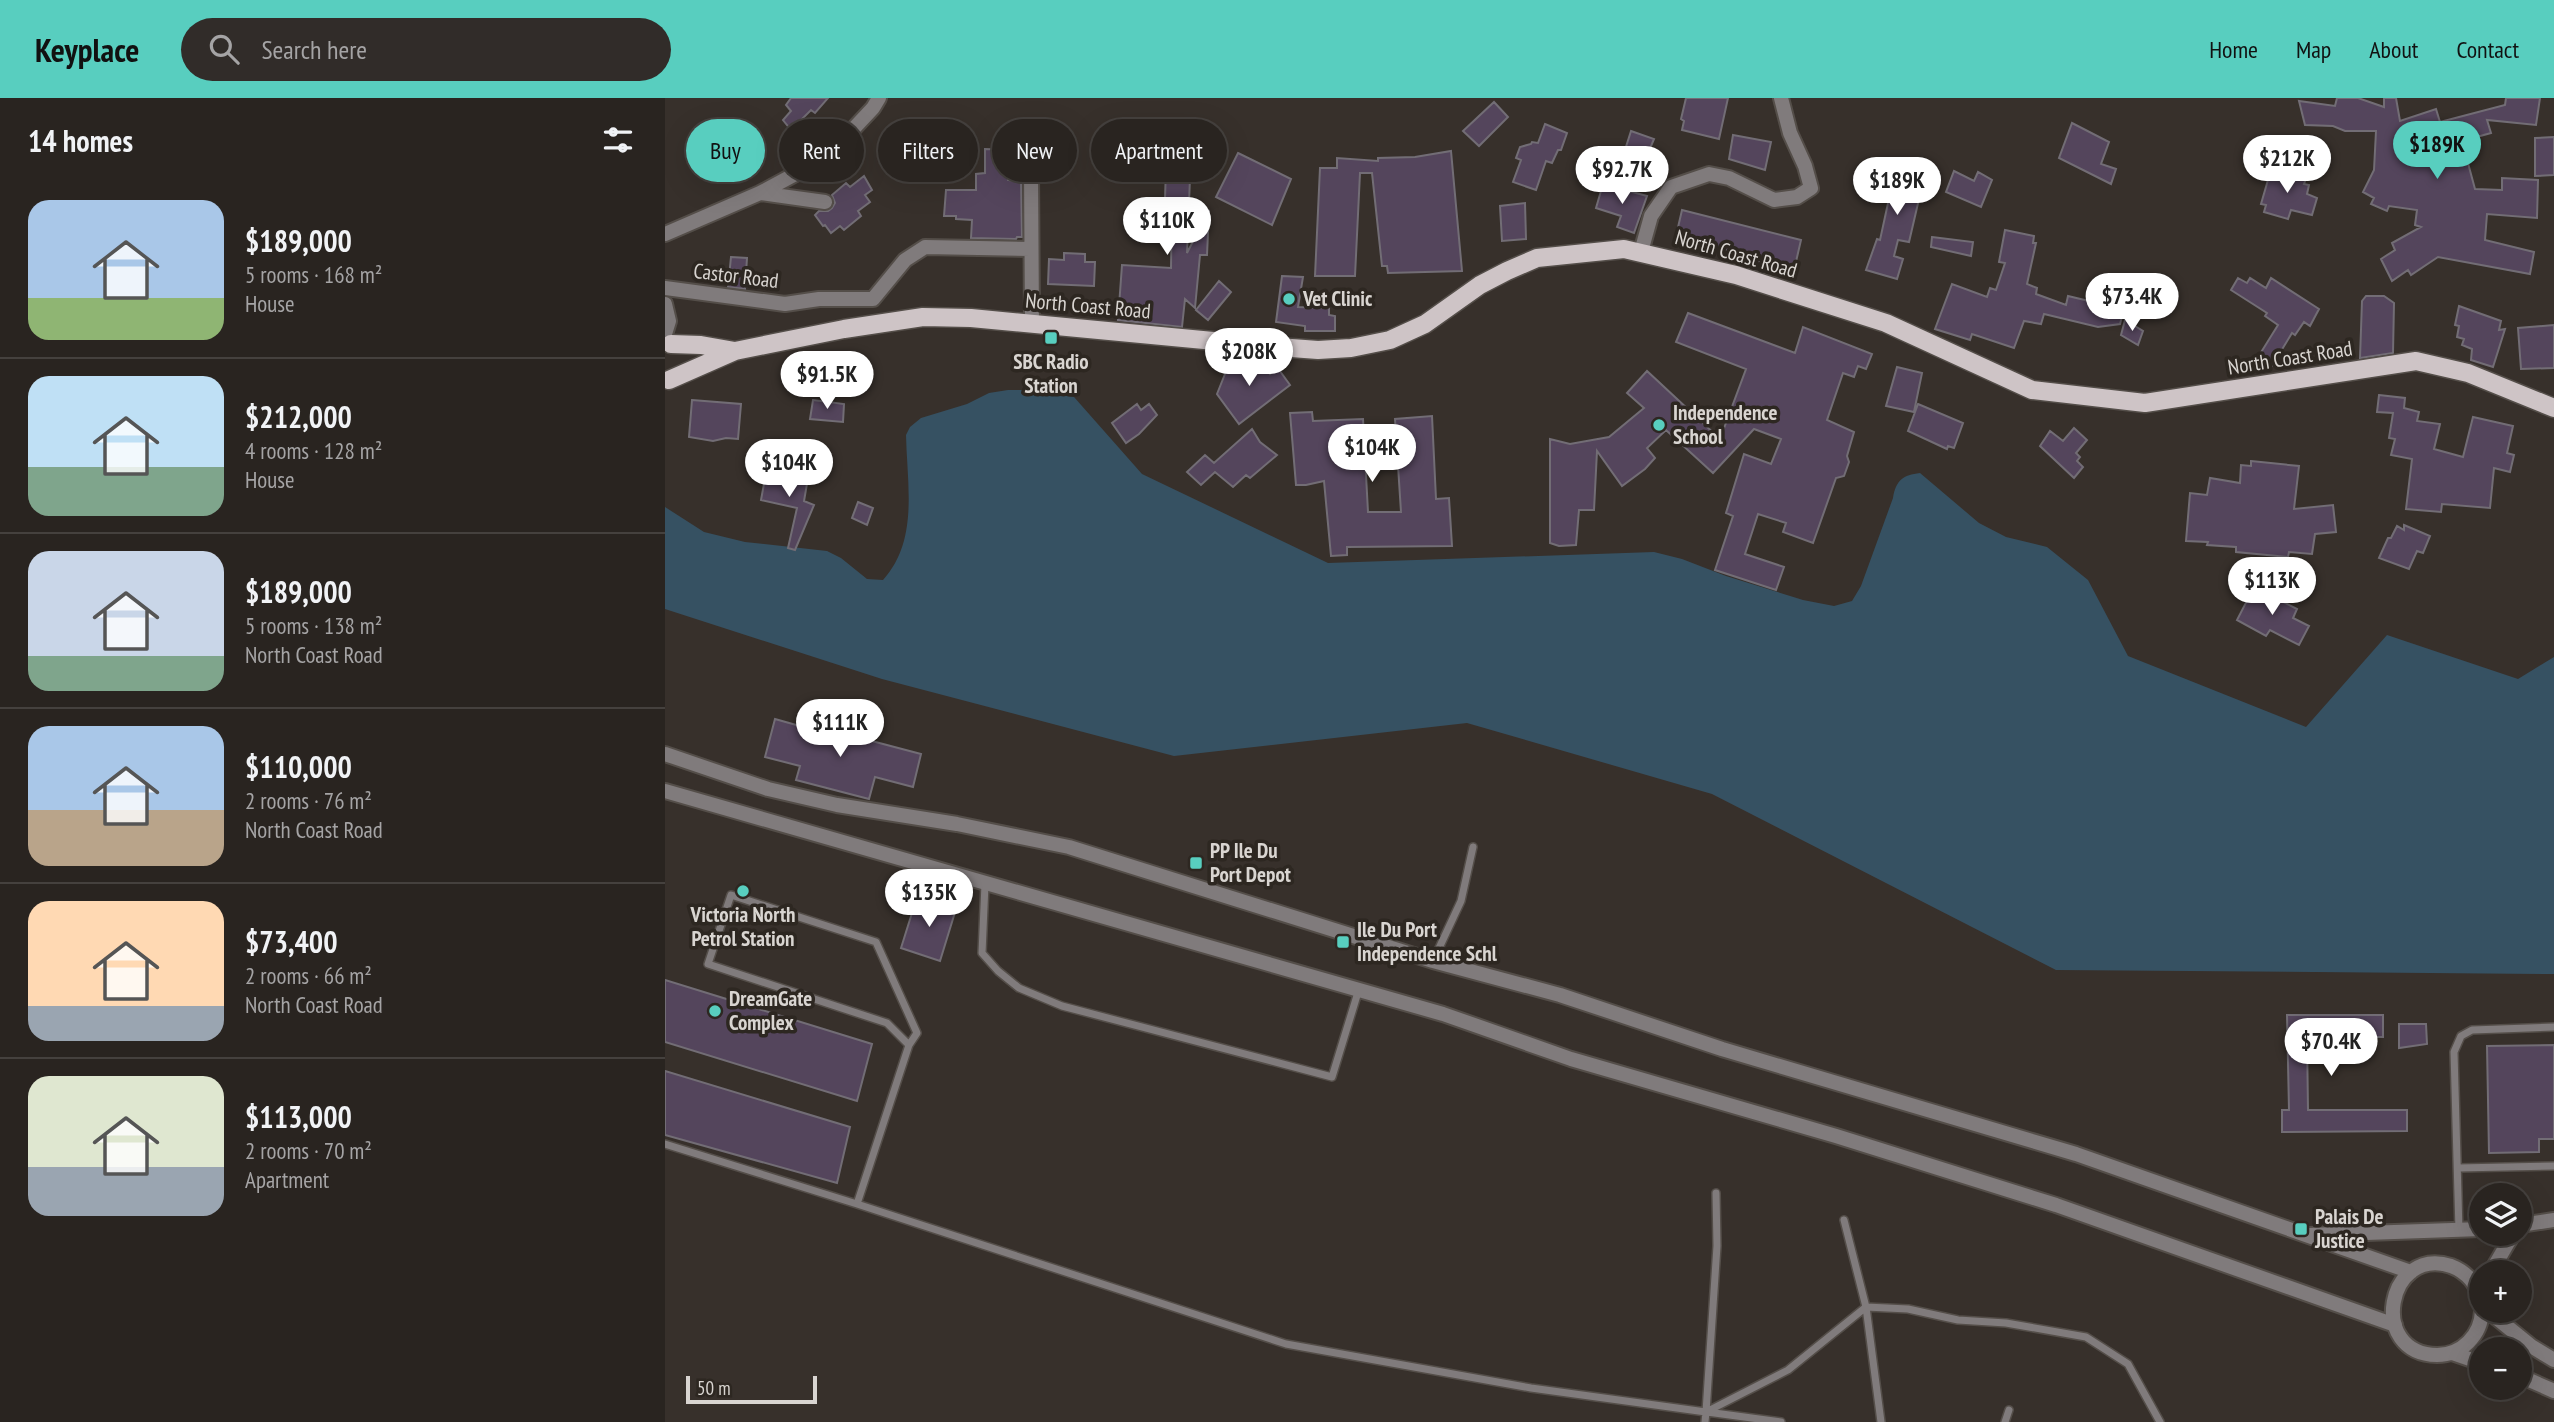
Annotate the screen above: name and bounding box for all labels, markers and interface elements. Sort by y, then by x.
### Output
search box [181,18,671,81]
text: Keyplace [35,28,139,71]
icon: search [205,30,243,68]
text: Search here [261,33,367,66]
text: Home [2209,34,2258,65]
text: Map [2296,34,2331,65]
text: About [2369,34,2418,65]
text: Contact [2456,34,2519,65]
chip: Buy [686,119,765,182]
chip: Rent [779,119,864,182]
chip: Filters [878,119,978,182]
chip: New [992,119,1077,182]
chip: Apartment [1091,119,1227,182]
text: 14 homes [28,121,133,160]
icon: filters [599,121,637,159]
pin: $189K [2388,122,2486,181]
text: $189K [2409,129,2465,158]
pin: $212K [2238,136,2336,195]
text: $212K [2259,143,2315,172]
pin: $92.7K [1565,146,1679,206]
text: $92.7K [1592,154,1652,183]
pin: $189K [1848,158,1946,217]
text: $189K [1869,165,1925,194]
pin: $110K [1118,198,1216,257]
text: $110K [1139,205,1195,234]
text: $189,000 [245,221,352,260]
street label: North Coast Road [1672,223,1800,284]
icon: home [84,228,168,312]
street label: Castor Road [692,257,780,294]
text: 5 rooms · 168 m² [245,260,382,289]
pin: $73.4K [2075,274,2189,333]
text: $73.4K [2102,281,2162,310]
place label: Vet Clinic [1302,285,1373,312]
street label: North Coast Road [1024,287,1152,324]
text: House [245,289,295,318]
marker: Vet Clinic [1281,291,1297,307]
pin: $208K [1200,328,1298,388]
marker: SBC Radio Station [1043,330,1059,346]
street label: North Coast Road [2226,334,2354,381]
text: $208K [1221,336,1277,365]
place label: SBC Radio Station [1013,348,1089,399]
pin: $91.5K [770,352,884,411]
text: $91.5K [797,359,857,388]
text: $212,000 [245,397,352,436]
place label: Independence School [1673,399,1777,450]
icon: home [84,404,168,488]
marker: Independence School [1651,417,1667,433]
pin: $104K [1323,424,1421,484]
text: $104K [1344,432,1400,461]
text: 4 rooms · 128 m² [245,436,382,465]
pin: $104K [740,440,838,499]
text: $104K [761,447,817,476]
text: House [245,465,295,494]
pin: $113K [2223,558,2321,617]
text: $113K [2244,565,2300,594]
text: $189,000 [245,572,352,611]
icon: home [84,579,168,663]
text: 5 rooms · 138 m² [245,611,382,640]
text: North Coast Road [245,640,383,669]
pin: $111K [791,700,889,759]
text: $111K [812,707,868,736]
text: $110,000 [245,747,352,786]
icon: home [84,754,168,838]
text: 2 rooms · 76 m² [245,786,372,815]
text: North Coast Road [245,815,383,844]
place label: PP Ile Du Port Depot [1210,837,1291,888]
marker: PP Ile Du Port Depot [1188,855,1204,871]
pin: $135K [880,870,978,929]
text: $135K [901,877,957,906]
marker: Victoria North Petrol Station [735,883,751,899]
place label: Victoria North Petrol Station [690,901,795,952]
place label: Ile Du Port Independence Schl [1357,916,1498,967]
text: $73,400 [245,922,338,961]
icon: home [84,929,168,1013]
marker: Ile Du Port Independence Schl [1335,934,1351,950]
text: 2 rooms · 66 m² [245,961,372,990]
place label: DreamGate Complex [729,985,812,1036]
text: North Coast Road [245,990,383,1019]
marker: DreamGate Complex [707,1003,723,1019]
pin: $70.4K [2274,1018,2388,1078]
text: $70.4K [2301,1026,2361,1055]
text: $113,000 [245,1097,352,1136]
icon: home [84,1104,168,1188]
text: 2 rooms · 70 m² [245,1136,372,1165]
text: Apartment [245,1165,329,1194]
map controls [2469,1183,2532,1400]
button: layers [2469,1183,2532,1246]
place label: Palais De Justice [2314,1203,2384,1254]
marker: Palais De Justice [2293,1221,2309,1237]
button: + [2469,1260,2532,1323]
button: − [2469,1337,2532,1400]
scale bar [686,1373,817,1405]
text: 50 m [697,1376,731,1400]

